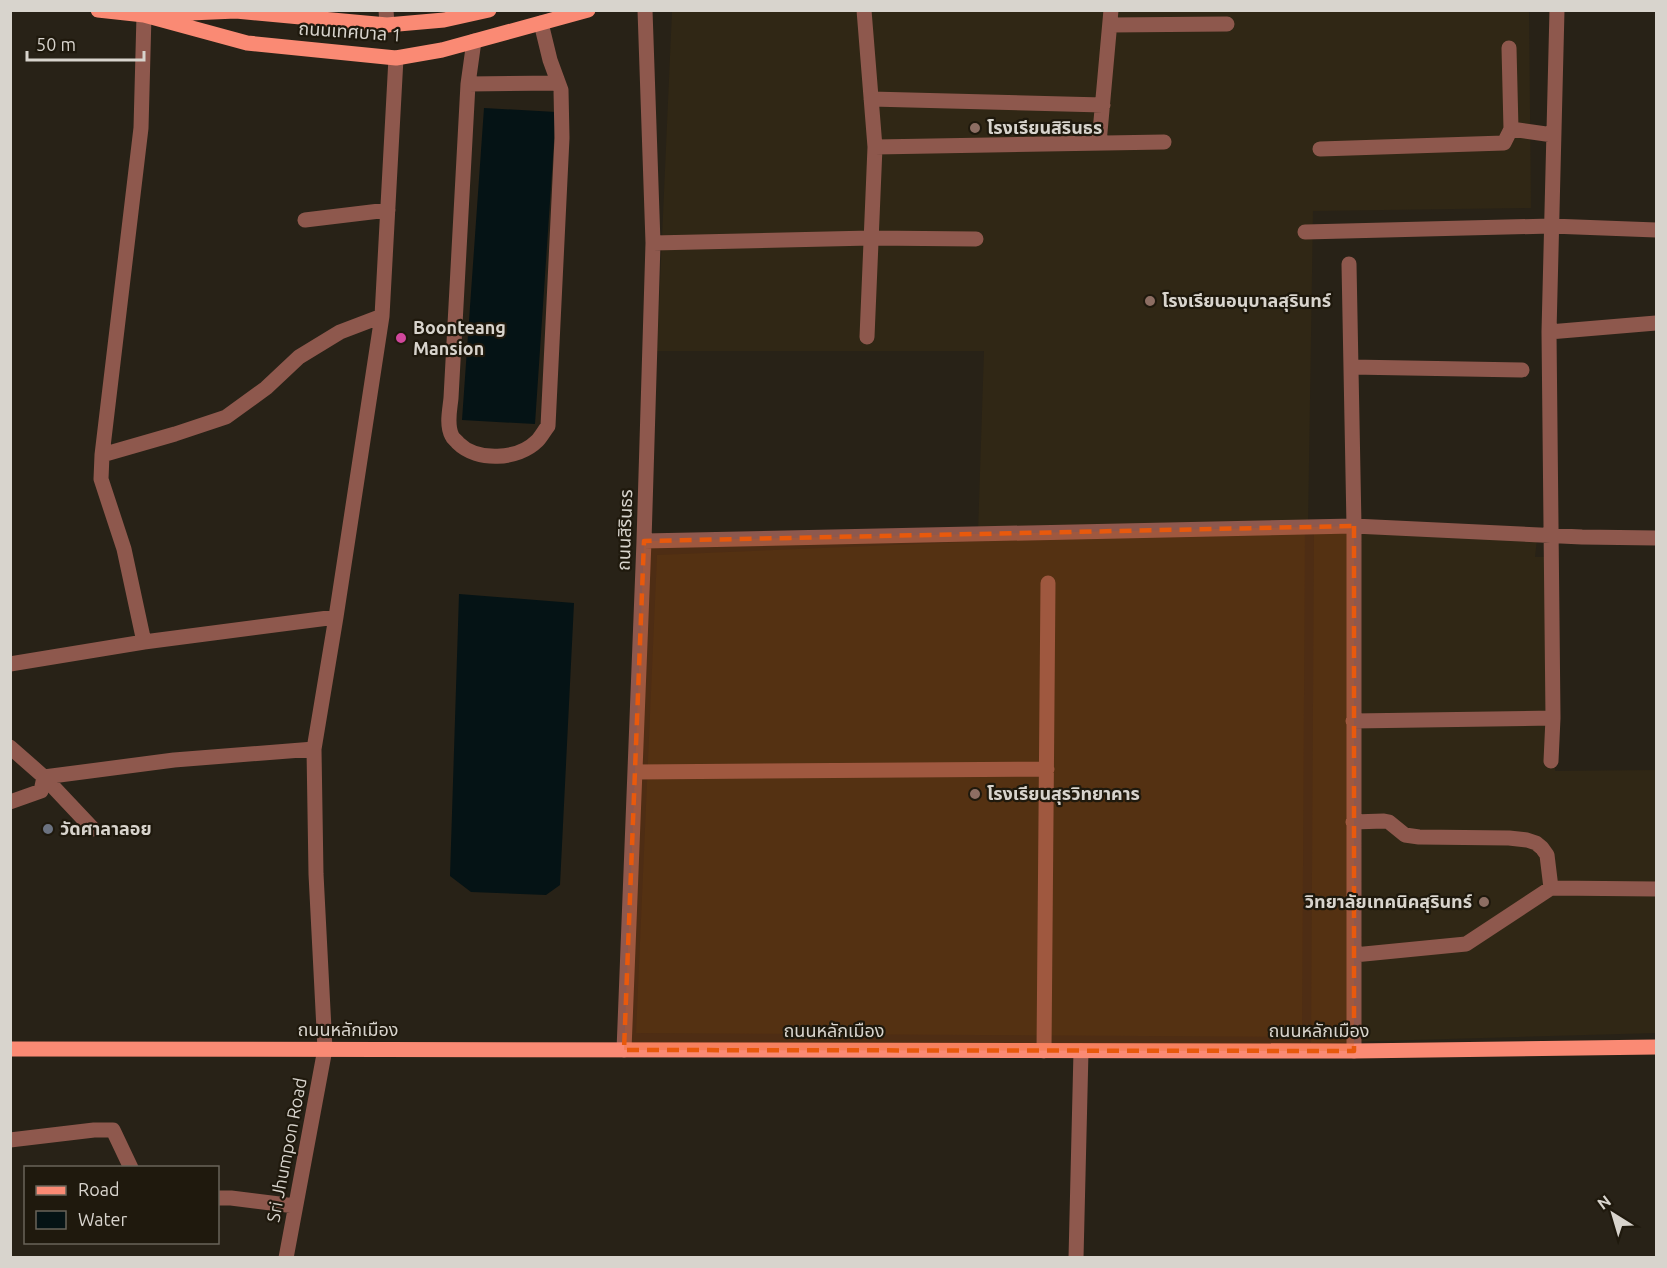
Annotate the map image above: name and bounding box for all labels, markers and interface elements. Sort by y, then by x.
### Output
street label: ถนนเทศบาล 1 [298,17,402,45]
scale bar [27,24,144,62]
text: 50 m [36,34,76,54]
place label: โรงเรียนสิรินธร [987,117,1102,137]
marker: โรงเรียนสิรินธร [968,121,982,135]
place label: โรงเรียนอนุบาลสุรินทร์ [1162,290,1331,312]
marker: โรงเรียนอนุบาลสุรินทร์ [1143,294,1157,308]
place label: Boonteang Mansion [413,317,506,358]
marker: Boonteang Mansion [394,331,408,345]
street label: ถนนสิรินธร [613,489,635,571]
place label: โรงเรียนสุรวิทยาคาร [987,783,1140,805]
marker: โรงเรียนสุรวิทยาคาร [968,787,982,801]
place label: วัดศาลาลอย [60,818,152,838]
marker: วัดศาลาลอย [41,822,55,836]
place label: วิทยาลัยเทคนิคสุรินทร์ [1304,891,1472,913]
marker: วิทยาลัยเทคนิคสุรินทร์ [1477,895,1491,909]
street label: ถนนหลักเมือง [298,1019,398,1039]
street label: ถนนหลักเมือง [784,1020,884,1040]
street label: ถนนหลักเมือง [1269,1020,1369,1040]
street label: Sri Jhumpon Road [262,1076,310,1224]
legend [24,1166,219,1244]
text: Road [78,1179,120,1199]
north arrow [1583,1184,1643,1244]
text: N [1594,1191,1614,1213]
text: Water [78,1209,128,1229]

